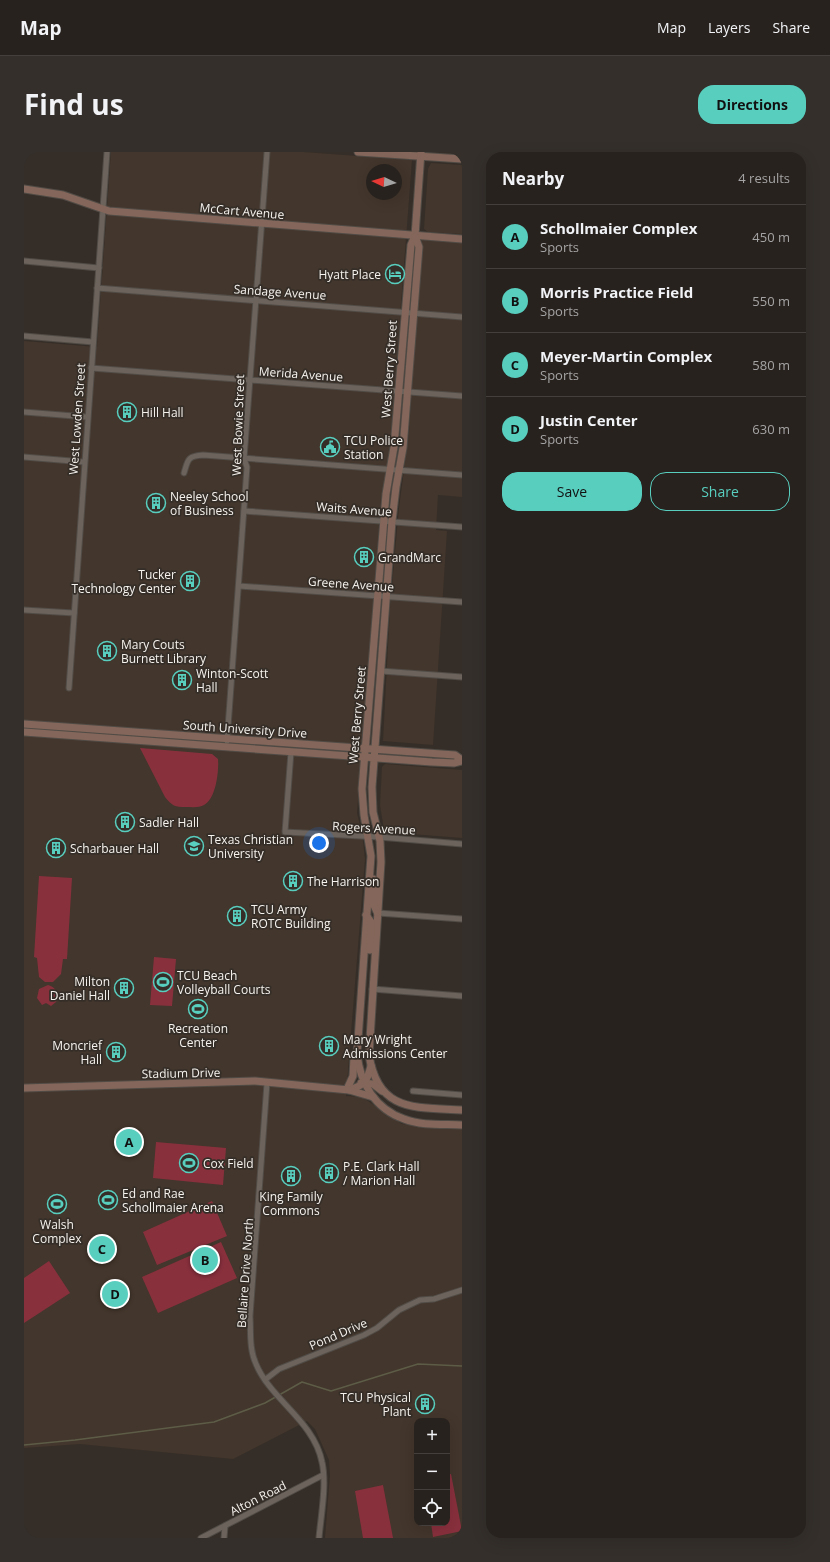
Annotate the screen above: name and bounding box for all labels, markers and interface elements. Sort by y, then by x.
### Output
text: Map [20,15,61,41]
text: Map [657,18,686,37]
text: Layers [708,18,750,37]
text: Share [772,18,810,37]
text: Find us [24,85,124,123]
button: Directions [698,85,806,124]
north arrow [366,164,402,200]
text: Nearby [502,167,564,190]
text: 4 results [738,169,790,187]
street label: McCart Avenue [199,199,285,223]
text: Schollmaier Complex [540,218,697,238]
text: A [511,228,519,246]
text: 450 m [752,228,790,246]
text: Sports [540,238,579,256]
hotel icon: Hyatt Place [384,263,406,285]
place label: Hyatt Place [318,266,381,283]
street label: Sandage Avenue [233,280,327,304]
text: Morris Practice Field [540,282,693,302]
text: B [511,292,519,310]
text: 550 m [752,292,790,310]
text: Sports [540,302,579,320]
street label: West Berry Street [377,320,401,418]
text: Meyer-Martin Complex [540,346,712,366]
text: C [511,356,519,374]
text: 580 m [752,356,790,374]
street label: West Lowden Street [65,363,89,475]
street label: Merida Avenue [258,363,344,385]
text: Sports [540,366,579,384]
street label: West Bowie Street [228,374,248,476]
building icon: Hill Hall [116,401,138,423]
place label: Hill Hall [141,404,184,421]
text: Justin Center [540,410,638,430]
text: D [510,420,520,438]
text: 630 m [752,420,790,438]
text: Sports [540,430,579,448]
place label: TCU Police Station [344,432,403,463]
public building icon: TCU Police Station [319,436,341,458]
button: Save [502,472,642,511]
button: Share [650,472,790,511]
place label: Neeley School of Business [170,488,249,519]
building icon: Neeley School of Business [145,492,167,514]
street label: Waits Avenue [316,498,393,520]
building icon: GrandMarc [353,546,375,568]
place label: GrandMarc [378,549,441,566]
place label: Tucker Technology Center [71,566,176,597]
building icon: Tucker Technology Center [179,570,201,592]
street label: Greene Avenue [307,573,395,596]
place label: Mary Couts Burnett Library [121,636,207,667]
building icon: Mary Couts Burnett Library [96,640,118,662]
place label: Winton-Scott Hall [196,665,268,696]
street label: West Berry Street [344,666,370,764]
building icon: Winton-Scott Hall [171,669,193,691]
street label: South University Drive [182,716,308,742]
building icon: Sadler Hall [114,811,136,833]
place label: Sadler Hall [139,814,199,831]
street label: Rogers Avenue [332,817,416,839]
place label: Texas Christian University [208,831,293,862]
your location [309,833,329,853]
school or university icon: Texas Christian University [183,835,205,857]
building icon: Scharbauer Hall [45,837,67,859]
place label: Scharbauer Hall [70,840,159,857]
building icon: The Harrison [282,870,304,892]
place label: The Harrison [307,873,379,890]
place label: TCU Army ROTC Building [251,901,331,932]
building icon: TCU Army ROTC Building [226,905,248,927]
place label: TCU Beach Volleyball Courts [177,967,271,998]
sports icon: TCU Beach Volleyball Courts [152,971,174,993]
place label: Milton Daniel Hall [50,973,110,1004]
building icon: Milton Daniel Hall [113,977,135,999]
sports icon: Recreation Center [187,998,209,1020]
place label: Recreation Center [168,1020,228,1051]
place label: Mary Wright Admissions Center [343,1031,448,1062]
building icon: Mary Wright Admissions Center [318,1035,340,1057]
place label: Moncrief Hall [52,1037,103,1068]
building icon: Moncrief Hall [105,1041,127,1063]
street label: Stadium Drive [141,1064,221,1082]
pin: A [116,1127,142,1157]
sports icon: Cox Field [178,1152,200,1174]
place label: Cox Field [203,1155,254,1172]
place label: P.E. Clark Hall / Marion Hall [343,1158,419,1189]
building icon: P.E. Clark Hall / Marion Hall [318,1162,340,1184]
building icon: King Family Commons [280,1165,302,1187]
place label: Ed and Rae Schollmaier Arena [122,1185,224,1216]
place label: King Family Commons [259,1188,324,1219]
sports icon: Ed and Rae Schollmaier Arena [97,1189,119,1211]
sports icon: Walsh Complex [46,1193,68,1215]
place label: Walsh Complex [32,1216,82,1247]
street label: Bellaire Drive North [233,1217,257,1329]
pin: C [89,1234,115,1264]
pin: B [192,1245,218,1275]
pin: D [102,1279,128,1309]
street label: Pond Drive [306,1314,370,1354]
place label: TCU Physical Plant [340,1389,411,1420]
building icon: TCU Physical Plant [414,1393,436,1415]
map controls [414,1418,450,1526]
button: + [414,1418,450,1454]
button: − [414,1454,450,1490]
street label: Alton Road [227,1477,289,1519]
button: locate [414,1490,450,1526]

